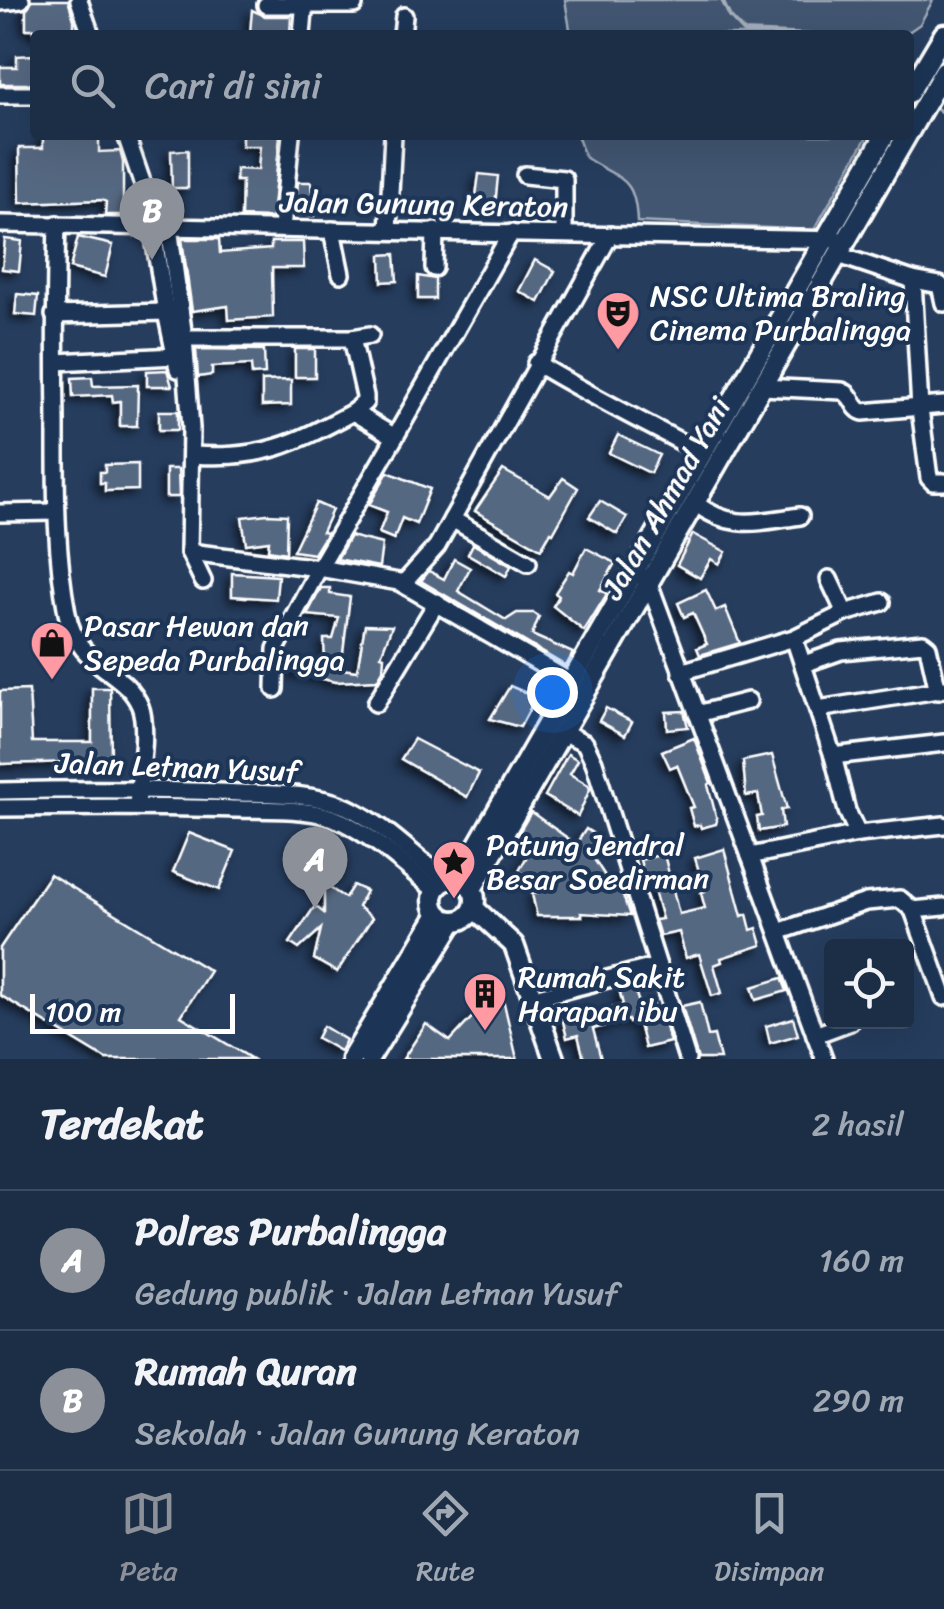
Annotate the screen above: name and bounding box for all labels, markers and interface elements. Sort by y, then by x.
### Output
search box [30,30,914,140]
text: Cari di sini [145,52,321,119]
icon: search [65,58,120,113]
street label: Jalan Gunung Keraton [278,174,569,234]
pin: B [120,178,184,260]
place label: NSC Ultima Braling Cinema Purbalingga [650,269,911,357]
theatre icon: NSC Ultima Braling Cinema Purbalingga [595,290,641,351]
street label: Jalan Ahmad Yani [585,385,747,611]
place label: Pasar Hewan dan Sepeda Purbalingga [84,599,345,687]
shop icon: Pasar Hewan dan Sepeda Purbalingga [29,620,75,681]
your location [527,667,578,718]
street label: Jalan Letnan Yusuf [53,736,303,798]
place label: Patung Jendral Besar Soedirman [486,818,709,906]
pin: A [282,826,348,909]
place icon: Patung Jendral Besar Soedirman [431,839,477,900]
map controls [824,939,914,1029]
button: locate [824,939,914,1029]
place label: Rumah Sakit Harapan ibu [518,950,685,1038]
building icon: Rumah Sakit Harapan ibu [462,971,508,1032]
text: 100 m [45,987,121,1036]
scale bar [30,989,235,1034]
text: Terdekat [40,1087,204,1161]
text: 2 hasil [812,1096,904,1153]
text: Polres Purbalingga [135,1198,446,1265]
text: A [62,1232,83,1289]
text: 160 m [819,1232,904,1289]
text: Gedung publik · Jalan Letnan Yusuf [135,1265,618,1322]
text: Rumah Quran [135,1338,357,1405]
text: B [62,1372,83,1429]
text: 290 m [813,1372,904,1429]
text: Sekolah · Jalan Gunung Keraton [135,1405,580,1462]
tab: Peta [120,1486,177,1595]
tab: Rute [416,1486,475,1595]
tab: Disimpan [714,1486,824,1595]

